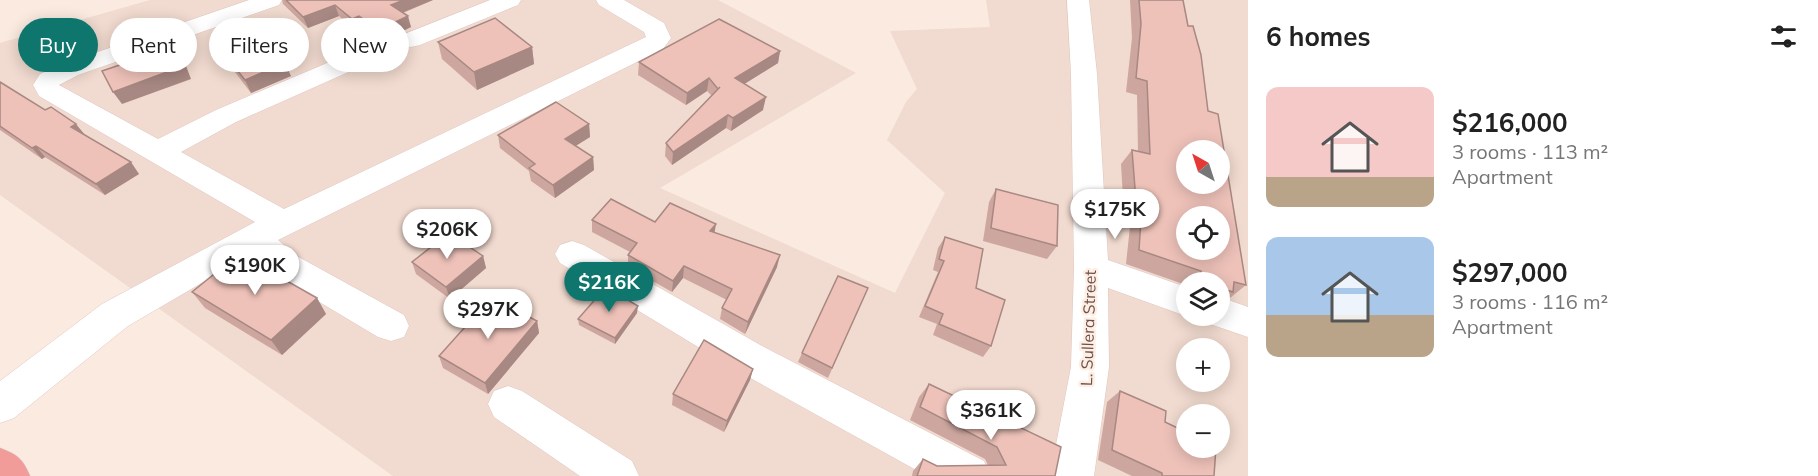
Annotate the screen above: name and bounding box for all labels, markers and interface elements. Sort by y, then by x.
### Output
chip: Buy [18,18,98,72]
chip: Rent [110,18,197,72]
chip: Filters [209,18,309,72]
chip: New [321,18,409,72]
text: 6 homes [1266,20,1370,53]
icon: filters [1767,20,1800,53]
text: $216,000 [1452,106,1568,139]
icon: home [1314,111,1386,183]
text: 3 rooms · 113 m² [1452,139,1608,164]
north arrow [1176,140,1230,194]
map controls [1176,140,1230,458]
text: Apartment [1452,164,1553,189]
pin: $175K [1073,189,1157,240]
text: $175K [1084,196,1146,221]
button: locate [1176,206,1230,260]
pin: $206K [405,209,489,260]
text: $206K [416,216,478,241]
pin: $190K [213,245,297,296]
text: $190K [224,252,286,277]
text: $297,000 [1452,256,1568,289]
icon: home [1314,261,1386,333]
pin: $216K [567,262,651,313]
text: $216K [578,269,640,294]
street label: L. Sullera Street [1076,269,1100,386]
button: layers [1176,272,1230,326]
pin: $297K [446,289,530,340]
text: 3 rooms · 116 m² [1452,289,1608,314]
text: $297K [457,296,519,321]
text: Apartment [1452,314,1553,339]
button: + [1176,338,1230,392]
pin: $361K [949,390,1033,441]
text: $361K [960,397,1022,422]
button: − [1176,404,1230,458]

